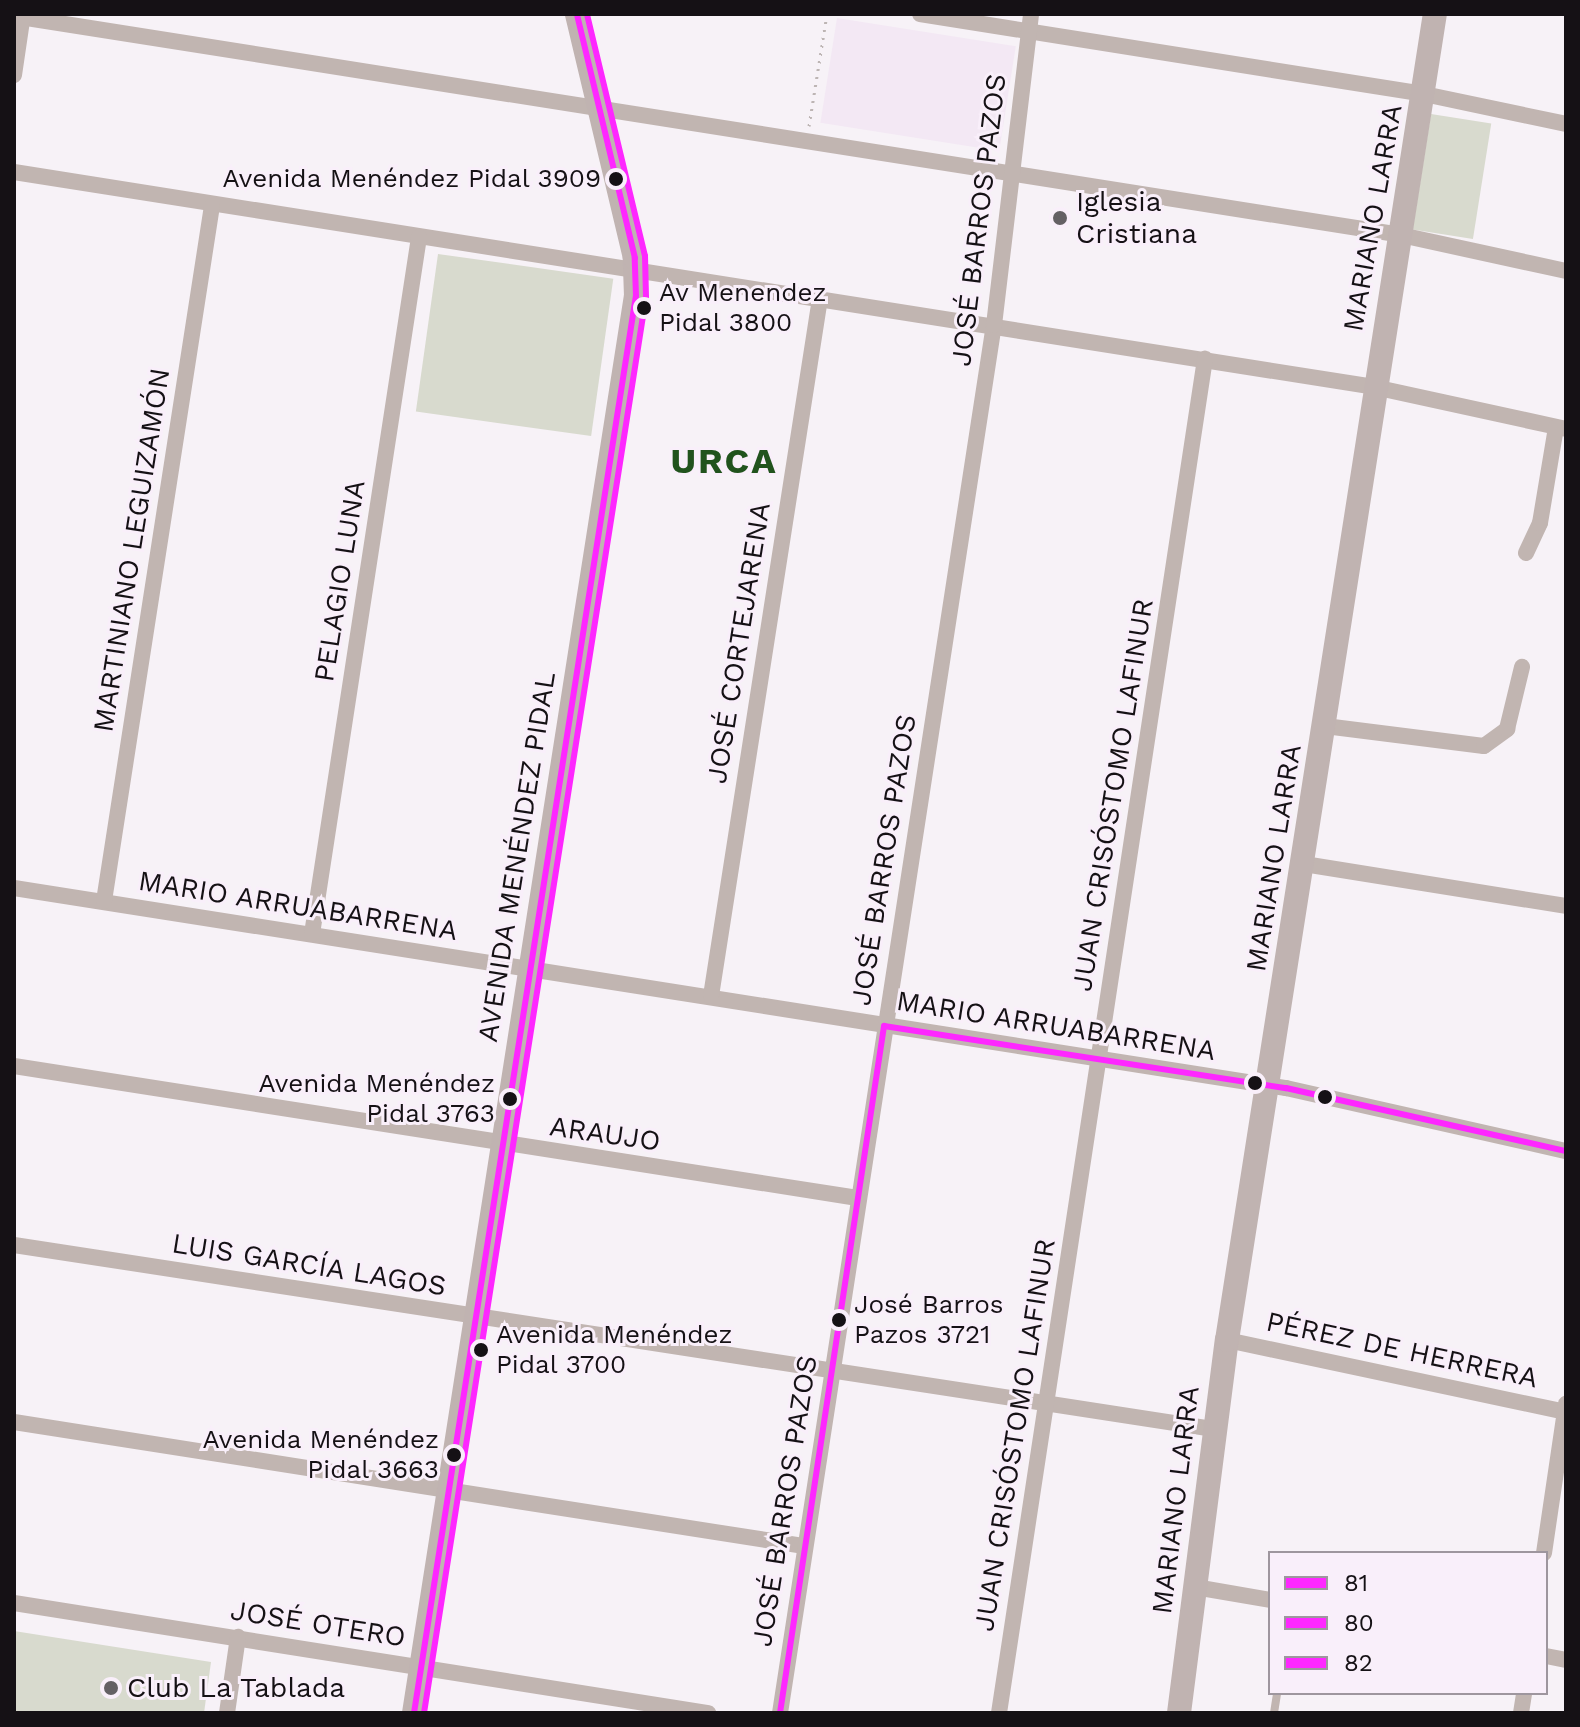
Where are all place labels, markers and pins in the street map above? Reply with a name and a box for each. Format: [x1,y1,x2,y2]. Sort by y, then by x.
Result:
place label: Avenida Menéndez Pidal 3909 [221,163,601,195]
marker: Avenida Menéndez Pidal 3909 [608,171,624,187]
place label: Iglesia Cristiana [1076,185,1197,251]
marker: Iglesia Cristiana [1051,209,1069,227]
place label: Av Menendez Pidal 3800 [659,277,827,338]
marker: Av Menendez Pidal 3800 [636,300,652,316]
place label: Avenida Menéndez Pidal 3763 [258,1068,495,1130]
unlabelled marker [1247,1075,1263,1091]
unlabelled marker [1317,1089,1333,1105]
marker: Avenida Menéndez Pidal 3763 [502,1091,518,1107]
place label: José Barros Pazos 3721 [854,1289,1003,1350]
marker: José Barros Pazos 3721 [831,1312,847,1328]
place label: Avenida Menéndez Pidal 3700 [496,1319,733,1380]
marker: Avenida Menéndez Pidal 3700 [473,1342,489,1358]
place label: Avenida Menéndez Pidal 3663 [202,1424,439,1486]
marker: Avenida Menéndez Pidal 3663 [446,1447,462,1463]
place label: Club La Tablada [127,1671,347,1705]
marker: Club La Tablada [102,1679,120,1697]

